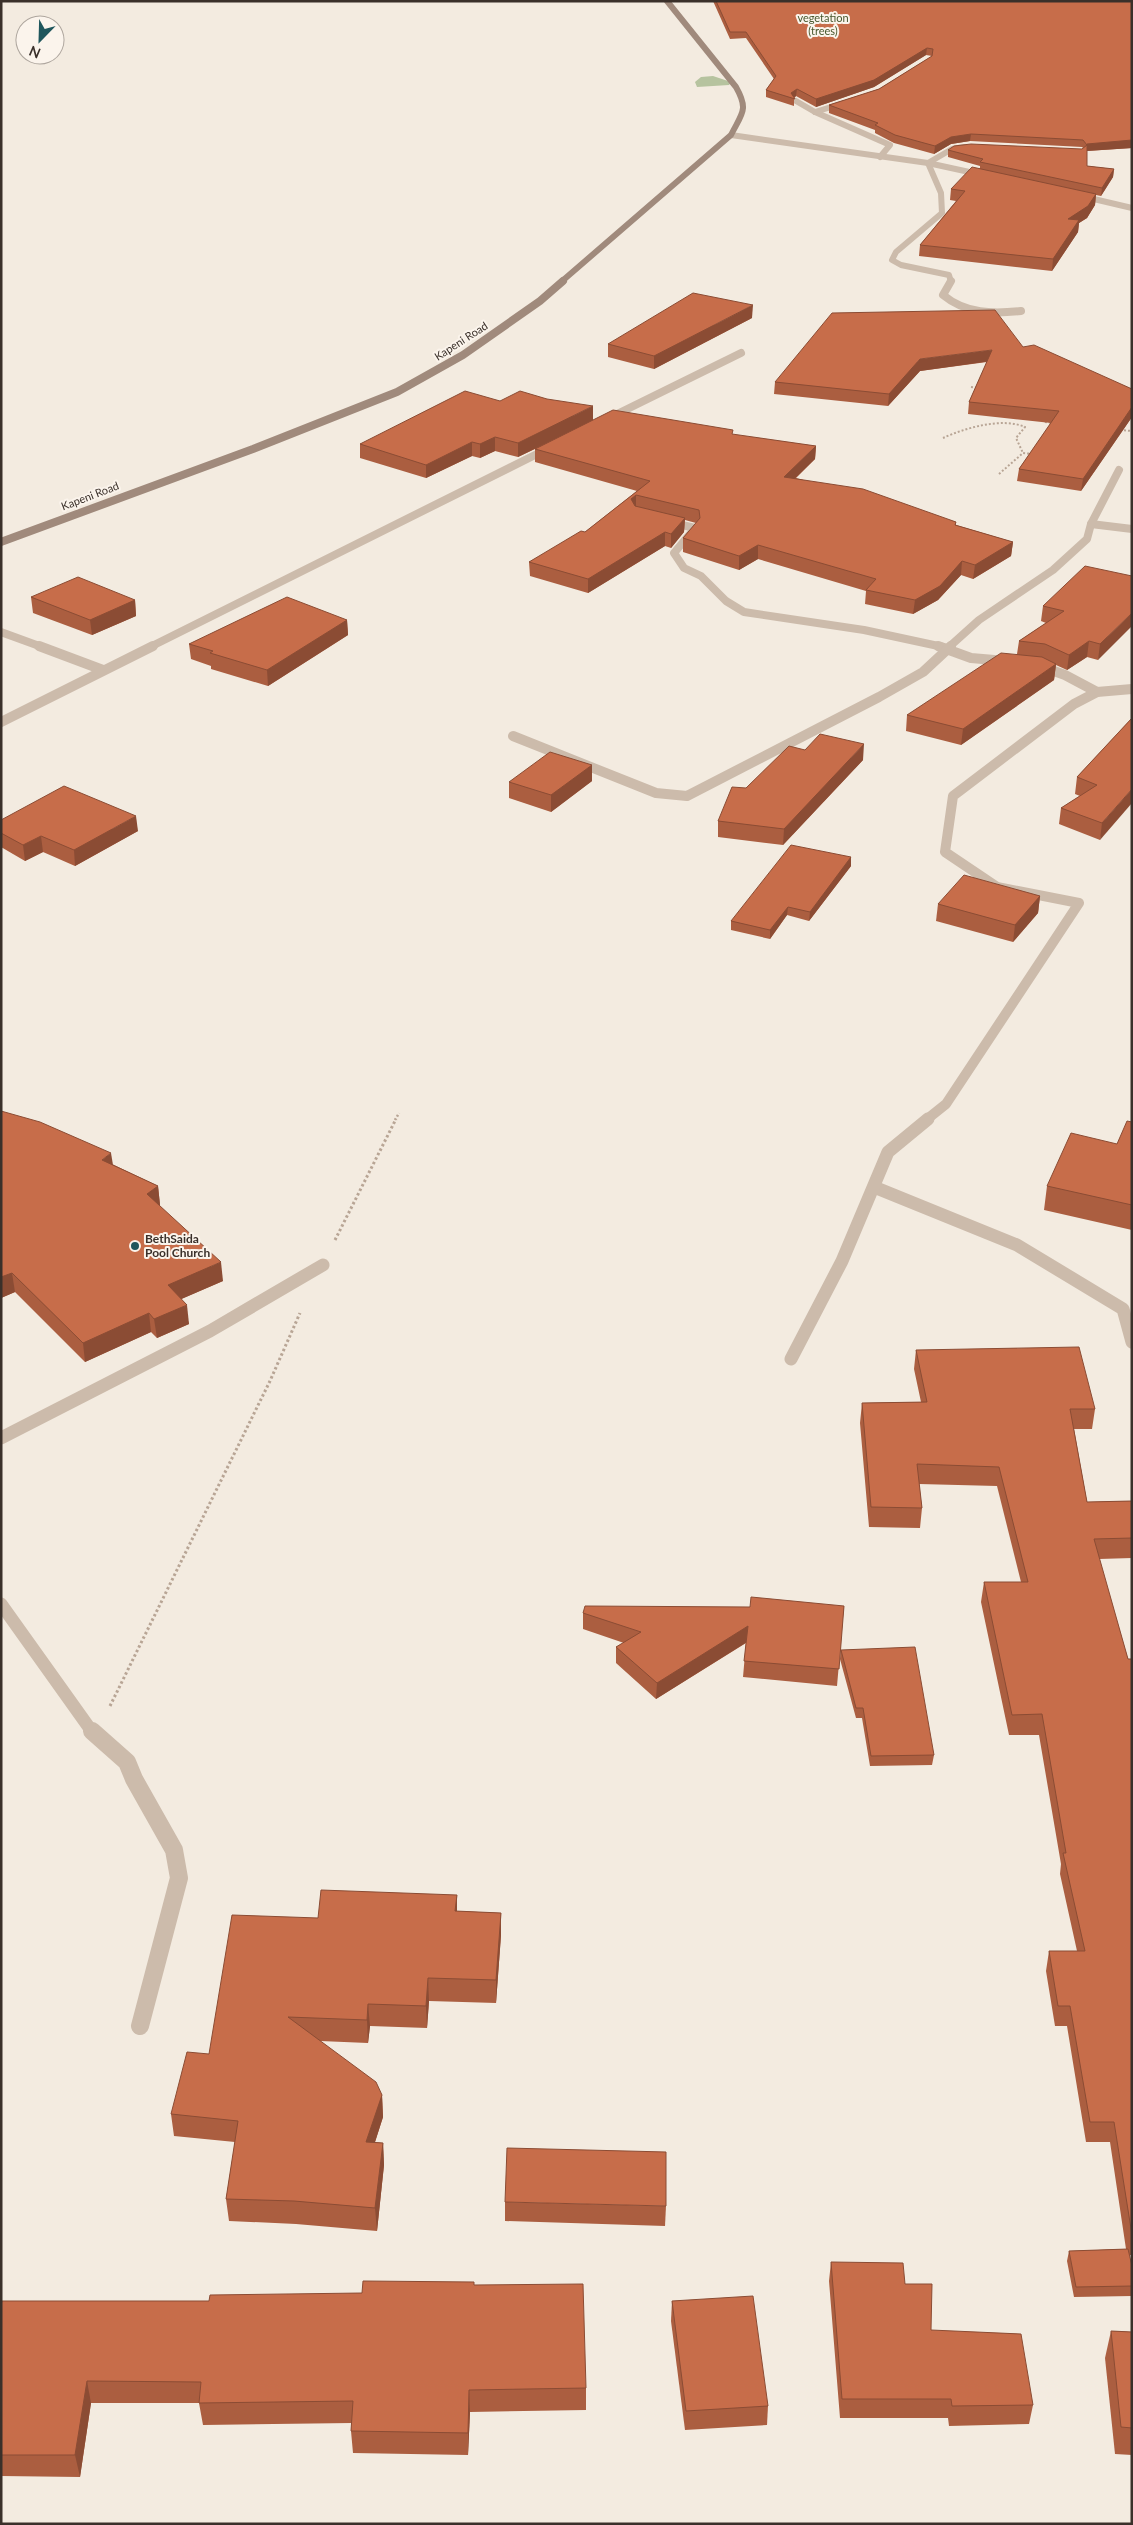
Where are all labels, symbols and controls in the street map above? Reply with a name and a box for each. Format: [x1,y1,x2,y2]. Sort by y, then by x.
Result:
park label: vegetation (trees) [797,11,849,37]
north arrow [15,15,65,65]
text: N [26,42,43,62]
street label: Kapeni Road [432,319,490,363]
street label: Kapeni Road [59,479,120,512]
place label: BethSaida Pool Church [145,1231,210,1260]
marker: BethSaida Pool Church [129,1240,141,1252]

